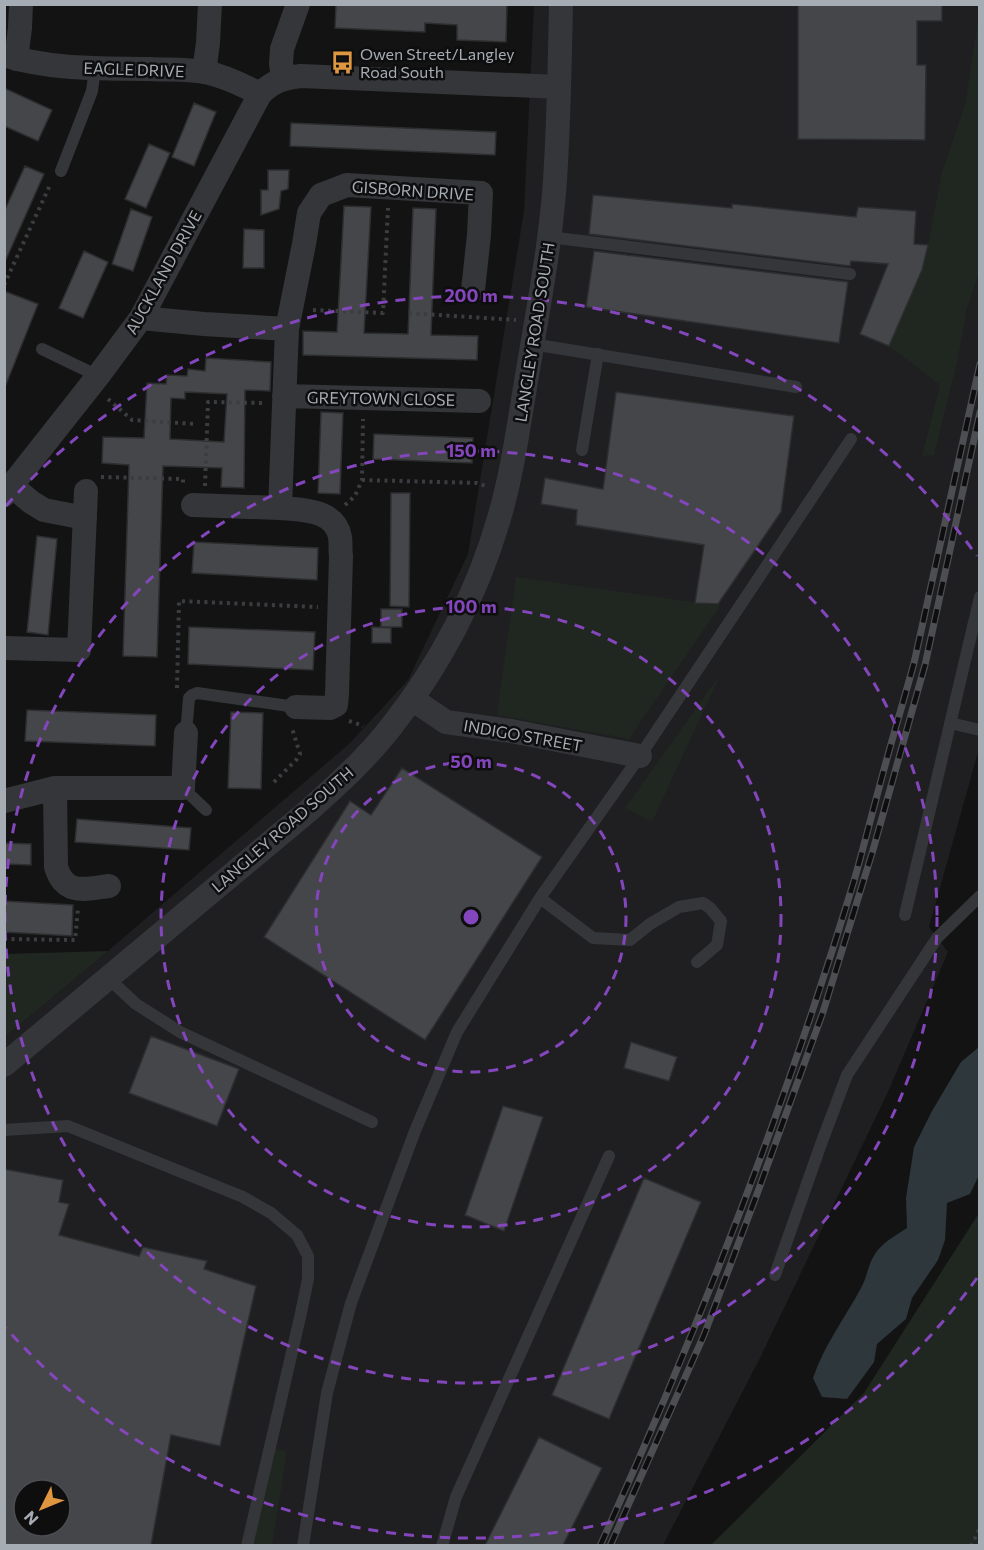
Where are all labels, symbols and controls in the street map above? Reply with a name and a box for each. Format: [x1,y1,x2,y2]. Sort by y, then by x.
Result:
place label: Owen Street/Langley Road South [360,44,515,81]
bus stop icon: Owen Street/Langley Road South [329,49,355,75]
street label: EAGLE DRIVE [83,58,185,80]
street label: GISBORN DRIVE [351,176,475,204]
street label: AUCKLAND DRIVE [121,207,205,337]
street label: LANGLEY ROAD SOUTH [510,241,558,423]
text: 200 m [444,284,498,306]
street label: GREYTOWN CLOSE [307,387,455,409]
text: 150 m [446,439,496,461]
text: 100 m [445,595,497,617]
street label: INDIGO STREET [462,715,584,755]
text: 50 m [450,750,492,772]
street label: LANGLEY ROAD SOUTH [207,762,357,896]
centre of rings [461,907,481,927]
north arrow [12,1478,72,1538]
text: N [20,1508,42,1529]

